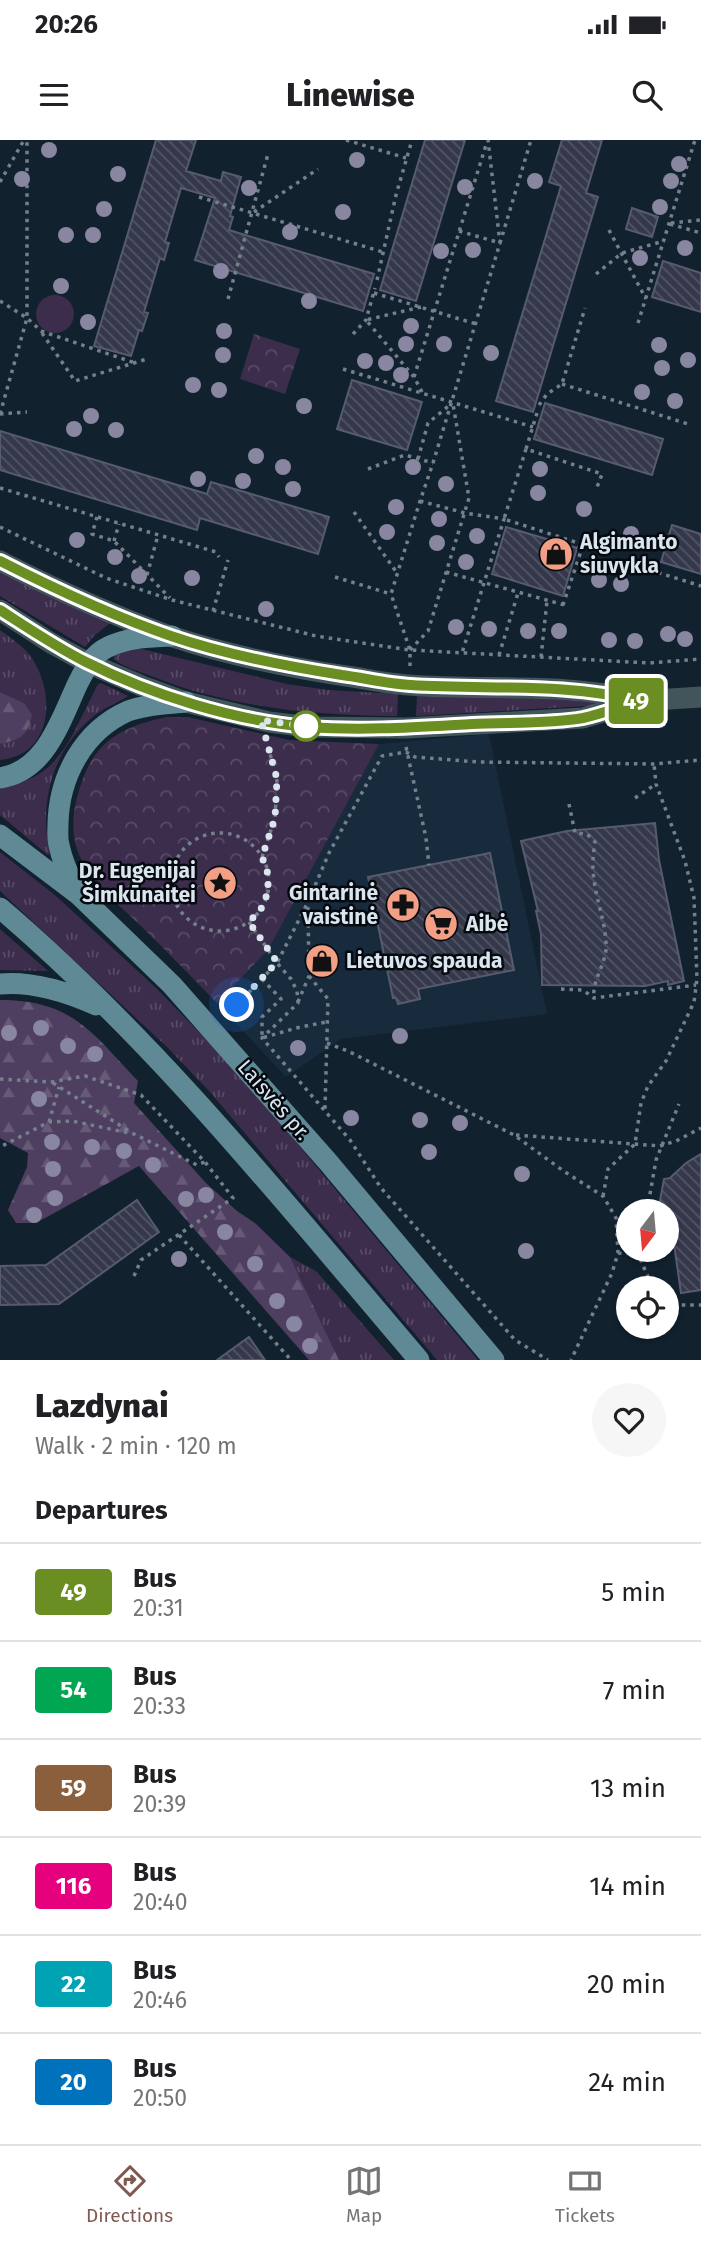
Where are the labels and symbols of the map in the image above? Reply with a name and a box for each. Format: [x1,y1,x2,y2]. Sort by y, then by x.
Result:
place label: Algimanto siuvykla [579,529,677,579]
shop icon: Algimanto siuvykla [537,535,575,573]
line badge: 49 [604,678,668,724]
unlabelled marker [291,711,321,741]
place label: Dr. Eugenijai Šimkūnaitei [79,858,196,908]
place icon: Dr. Eugenijai Šimkūnaitei [201,864,239,902]
place label: Gintarinė vaistinė [289,880,378,930]
pharmacy icon: Gintarinė vaistinė [384,886,422,924]
supermarket icon: Aibė [422,905,460,943]
place label: Aibė [465,911,509,937]
shop icon: Lietuvos spauda [303,942,341,980]
place label: Lietuvos spauda [346,948,503,974]
your location [219,987,254,1022]
street label: Laisvės pr. [232,1054,316,1146]
north arrow [616,1199,679,1262]

